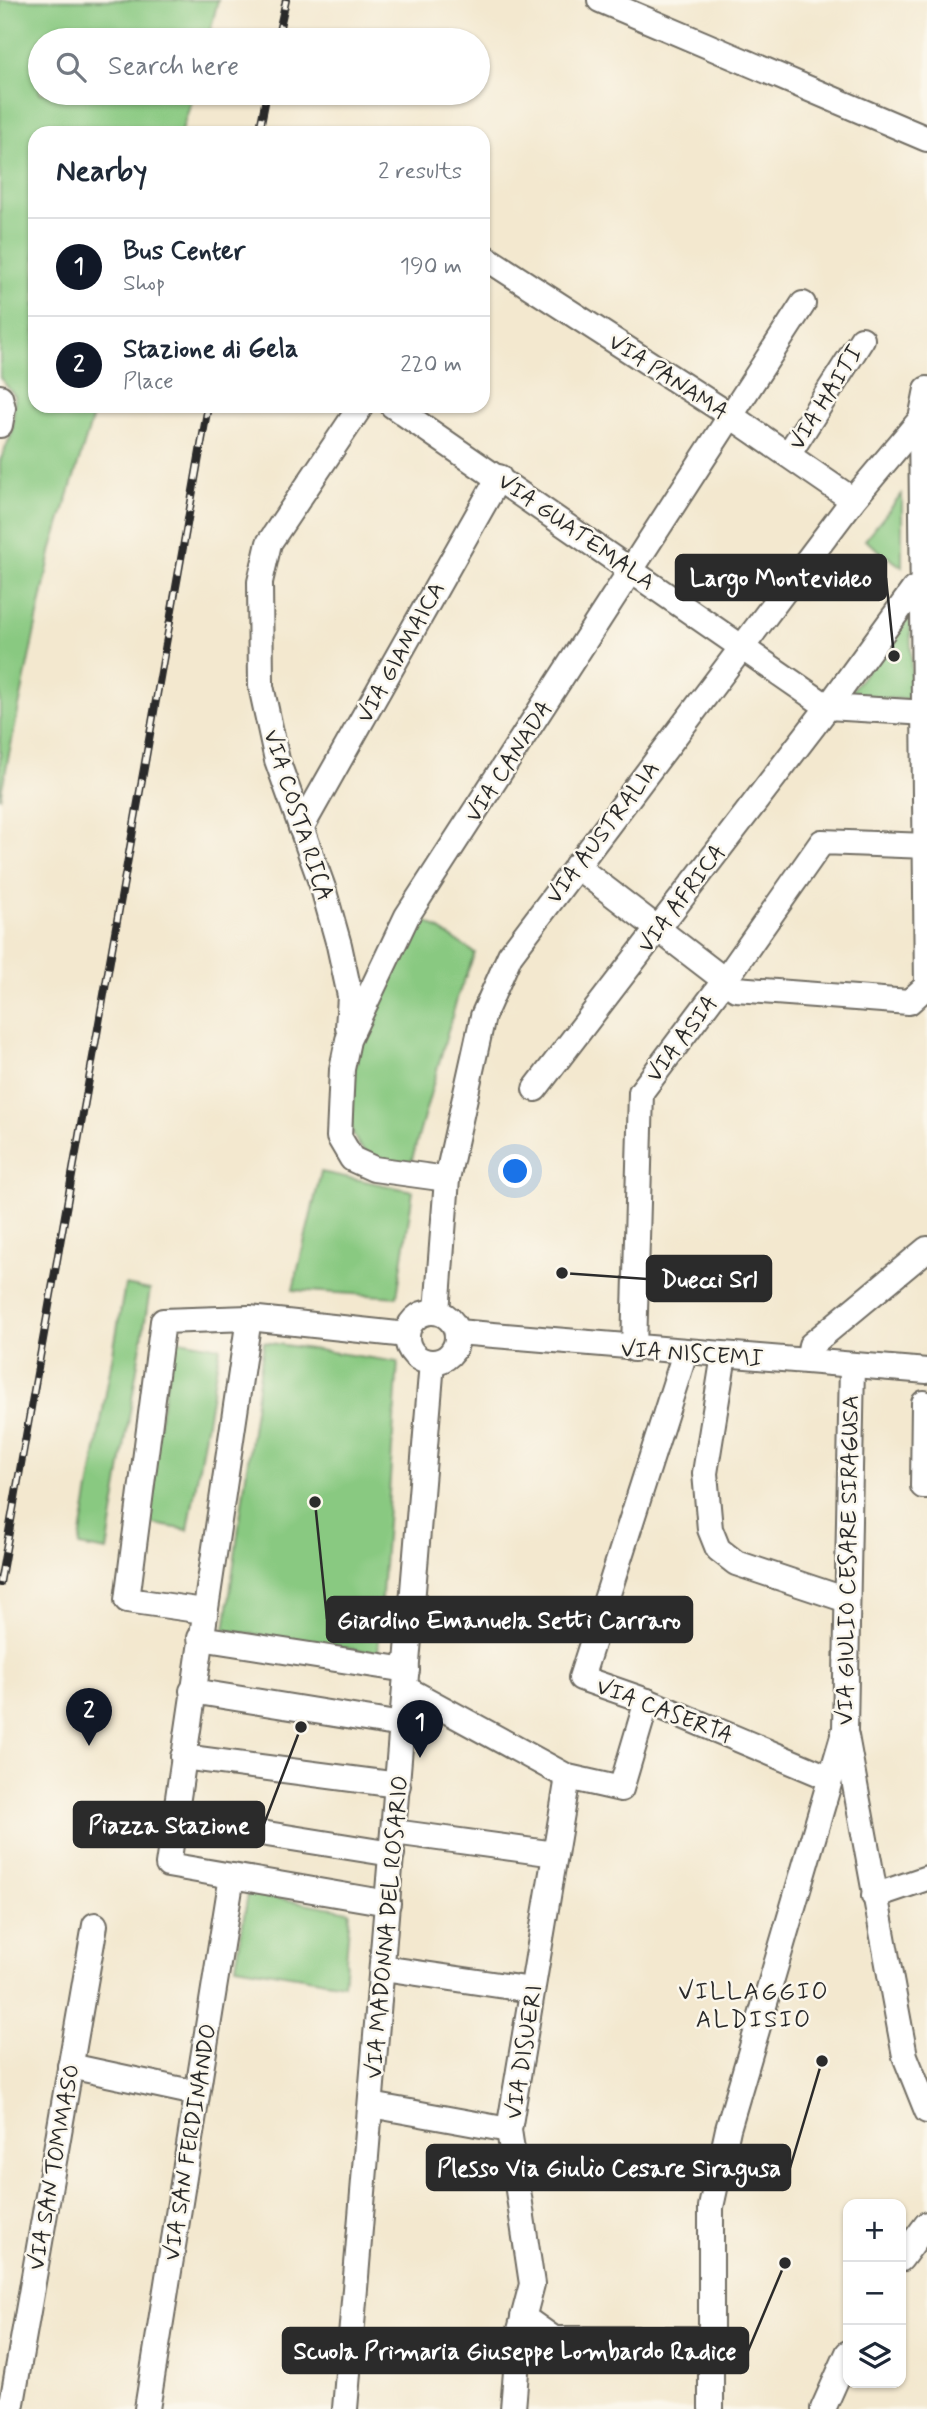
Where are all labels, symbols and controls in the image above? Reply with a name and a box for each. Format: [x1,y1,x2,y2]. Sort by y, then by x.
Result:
search box [28,28,490,105]
icon: search [52,48,90,86]
text: Search here [108,50,239,84]
text: Nearby [56,152,147,191]
text: 2 results [378,157,462,187]
text: Bus Center [123,235,245,269]
text: 1 [74,252,84,282]
text: 190 m [400,252,462,282]
text: Shop [123,269,165,299]
street label: VIA PANAMA [602,328,734,428]
text: Stazione di Gela [123,333,298,367]
street label: VIA HAITI [783,340,871,456]
text: 2 [73,350,85,380]
text: 220 m [400,350,462,380]
text: Place [123,367,174,397]
street label: VIA GUATEMALA [491,467,660,598]
callout: Largo Montevideo [676,555,886,600]
text: Largo Montevideo [690,564,872,598]
street label: VIA GIAMAICA [351,577,453,729]
street label: VIA CANADA [459,695,560,829]
street label: VIA COSTA RICA [255,726,339,905]
street label: VIA AUSTRALIA [540,756,667,911]
street label: VIA AFRICA [632,839,733,960]
street label: VIA ASIA [640,990,725,1089]
your location [498,1154,532,1188]
callout: Duecci Srl [647,1256,771,1301]
text: Duecci Srl [661,1265,757,1296]
street label: VIA NISCEMI [620,1335,764,1375]
street label: VIA GIULIO CESARE SIRAGUSA [831,1395,867,1726]
callout: Giardino Emanuela Setti Carraro [327,1597,692,1642]
text: Giardino Emanuela Setti Carraro [337,1606,681,1637]
street label: VIA CASERTA [592,1672,737,1752]
pin: 2 [66,1688,112,1746]
pin: 1 [397,1700,443,1758]
street label: VIA MADONNA DEL ROSARIO [360,1774,416,2080]
callout: Piazza Stazione [74,1802,264,1847]
text: Piazza Stazione [88,1811,250,1842]
district label: VILLAGGIO ALDISIO [678,1977,830,2036]
street label: VIA DISUERI [500,1983,550,2122]
street label: VIA SAN FERDINANDO [157,2022,225,2263]
street label: VIA SAN TOMMASO [22,2062,88,2273]
callout: Plesso Via Giulio Cesare Siragusa [427,2145,790,2190]
text: Plesso Via Giulio Cesare Siragusa [437,2154,781,2188]
map controls [843,2199,906,2388]
button: + [843,2199,906,2262]
button: − [843,2262,906,2325]
button: layers [843,2325,906,2388]
callout: Scuola Primaria Giuseppe Lombardo Radice [283,2328,748,2373]
text: Scuola Primaria Giuseppe Lombardo Radice [293,2337,737,2368]

